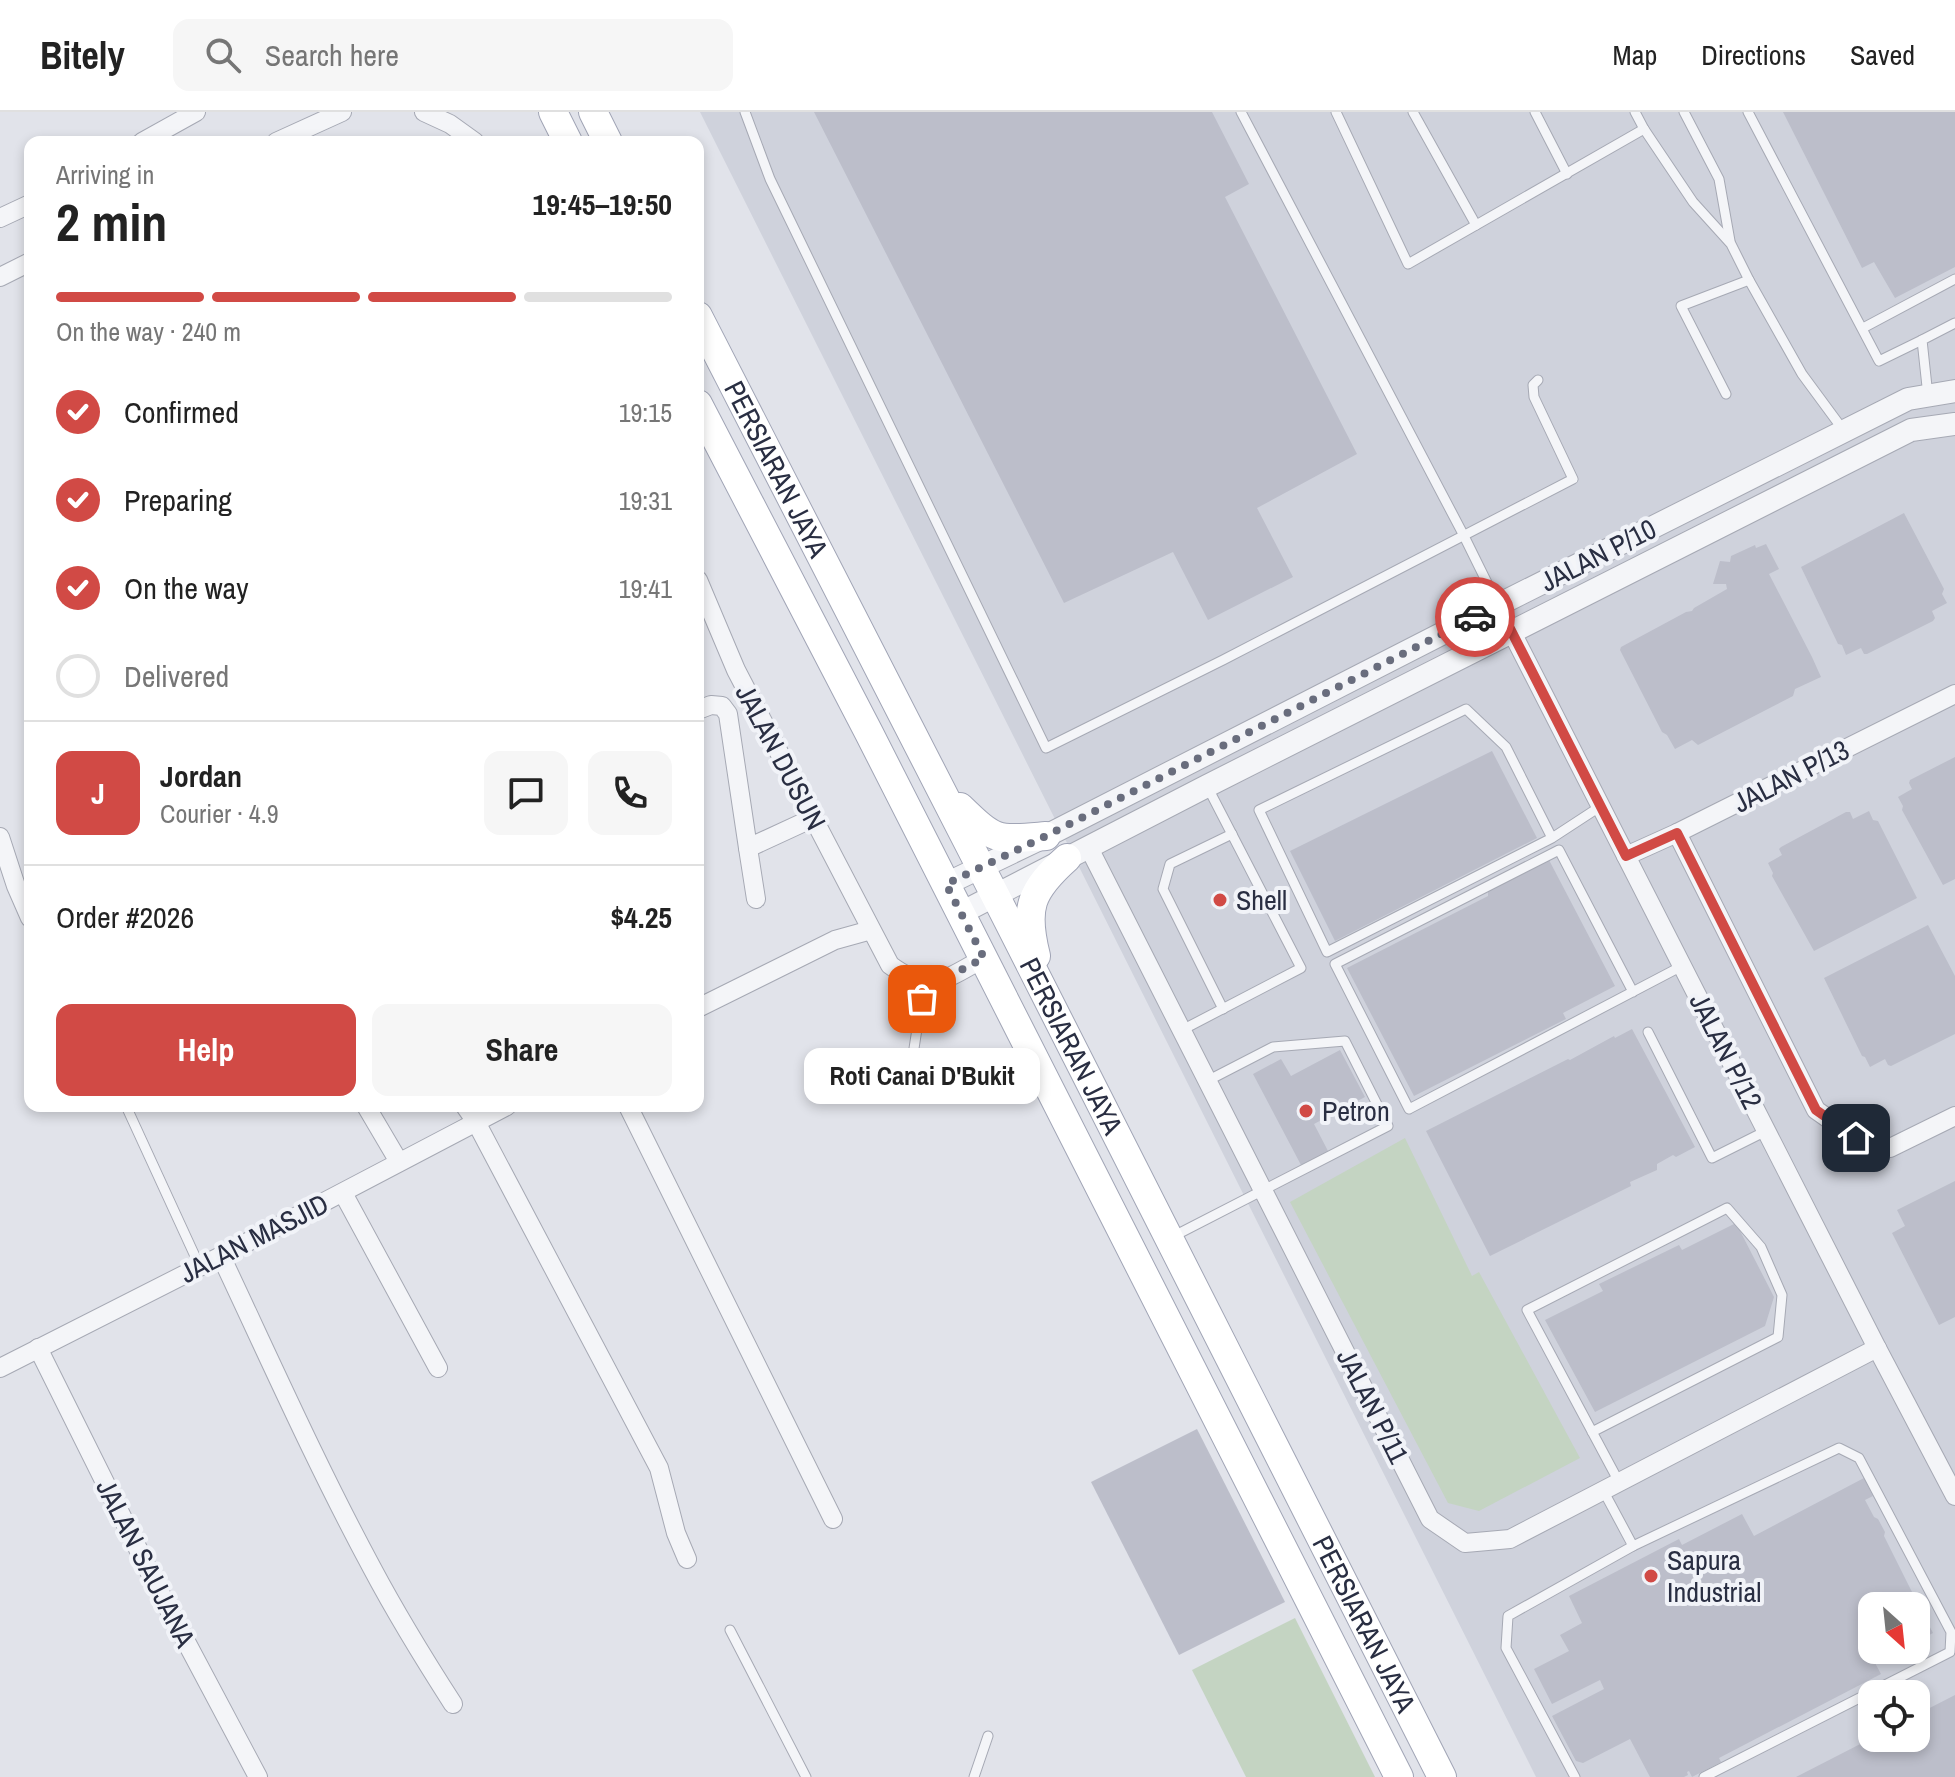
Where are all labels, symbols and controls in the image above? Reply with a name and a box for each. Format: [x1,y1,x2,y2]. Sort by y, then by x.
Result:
search box [173,19,733,91]
text: Bitely [40,30,125,81]
icon: search [201,33,245,77]
text: Search here [265,35,399,75]
text: Map [1613,36,1657,74]
text: Directions [1701,36,1806,74]
text: Saved [1850,36,1915,74]
text: Arriving in [56,157,154,192]
text: 19:45–19:50 [533,184,672,224]
text: 2 min [56,187,167,257]
text: On the way · 240 m [56,314,241,349]
street label: PERSIARAN JAYA [715,374,838,564]
icon: check [56,390,100,434]
text: Confirmed [124,392,239,432]
text: 19:15 [619,395,672,430]
icon: check [56,478,100,522]
text: Preparing [124,480,232,520]
text: 19:31 [619,483,672,518]
street label: JALAN P/10 [1534,510,1662,600]
icon: check [56,566,100,610]
text: On the way [124,568,248,608]
text: 19:41 [619,571,672,606]
courier [1435,577,1515,657]
icon: car [1453,595,1497,639]
text: Delivered [124,656,229,696]
street label: JALAN DUSUN [727,678,835,836]
street label: JALAN P/13 [1727,731,1855,821]
button: chat [484,751,568,835]
button: phone [588,751,672,835]
text: Jordan [160,756,242,796]
text: J [91,773,105,813]
text: Courier · 4.9 [160,796,279,831]
place label: Shell [1236,881,1287,919]
marker: Shell [1211,891,1229,909]
text: Order #2026 [56,897,194,937]
text: $4.25 [610,897,672,937]
street label: PERSIARAN JAYA [1011,951,1132,1141]
pin [888,965,956,1033]
icon: bag [900,977,944,1021]
street label: JALAN P/12 [1681,987,1771,1115]
button: Help [56,1004,356,1096]
button: Share [372,1004,672,1096]
callout: Roti Canai D'Bukit [804,1047,1040,1103]
text: Roti Canai D'Bukit [829,1058,1015,1093]
place label: Petron [1322,1092,1390,1130]
marker: Petron [1297,1102,1315,1120]
pin [1822,1104,1890,1172]
icon: home [1834,1116,1878,1160]
street label: JALAN MASJID [173,1184,335,1292]
street label: JALAN P/11 [1328,1342,1418,1470]
street label: JALAN SAUJANA [87,1473,205,1654]
street label: PERSIARAN JAYA [1304,1529,1425,1719]
place label: Sapura Industrial [1667,1541,1761,1611]
marker: Sapura Industrial [1642,1567,1660,1585]
north arrow [1858,1592,1930,1664]
map controls [1858,1592,1930,1752]
button: locate [1858,1680,1930,1752]

